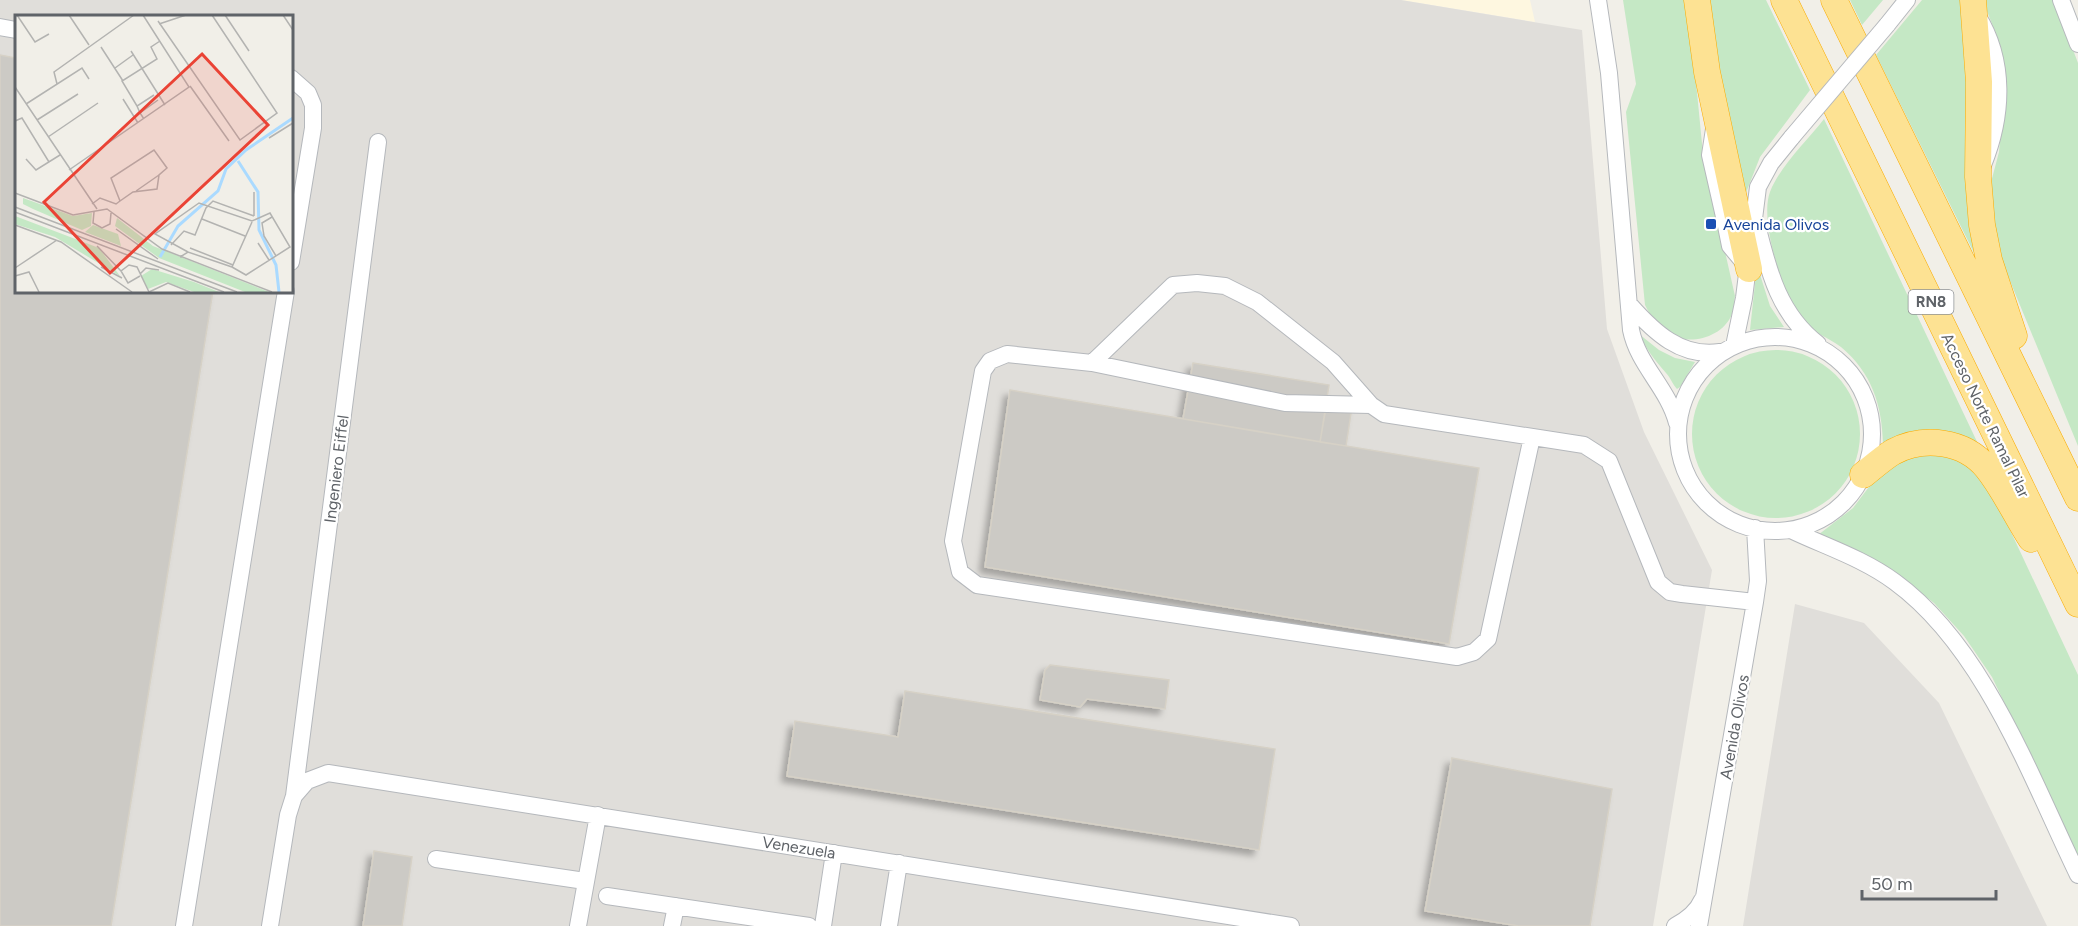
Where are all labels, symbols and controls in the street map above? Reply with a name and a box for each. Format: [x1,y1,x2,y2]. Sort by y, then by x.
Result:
inset map [15,15,292,292]
place label: Avenida Olivos [1723,215,1829,234]
marker: Avenida Olivos [1704,217,1718,231]
road number: RN8 [1908,290,1954,314]
street label: Acceso Norte Ramal Pilar [1937,330,2034,501]
street label: Ingeniero Eiffel [320,414,353,524]
street label: Avenida Olivos [1716,673,1753,781]
street label: Venezuela [761,832,837,863]
scale bar [1862,863,1996,901]
text: 50 m [1871,873,1913,895]

